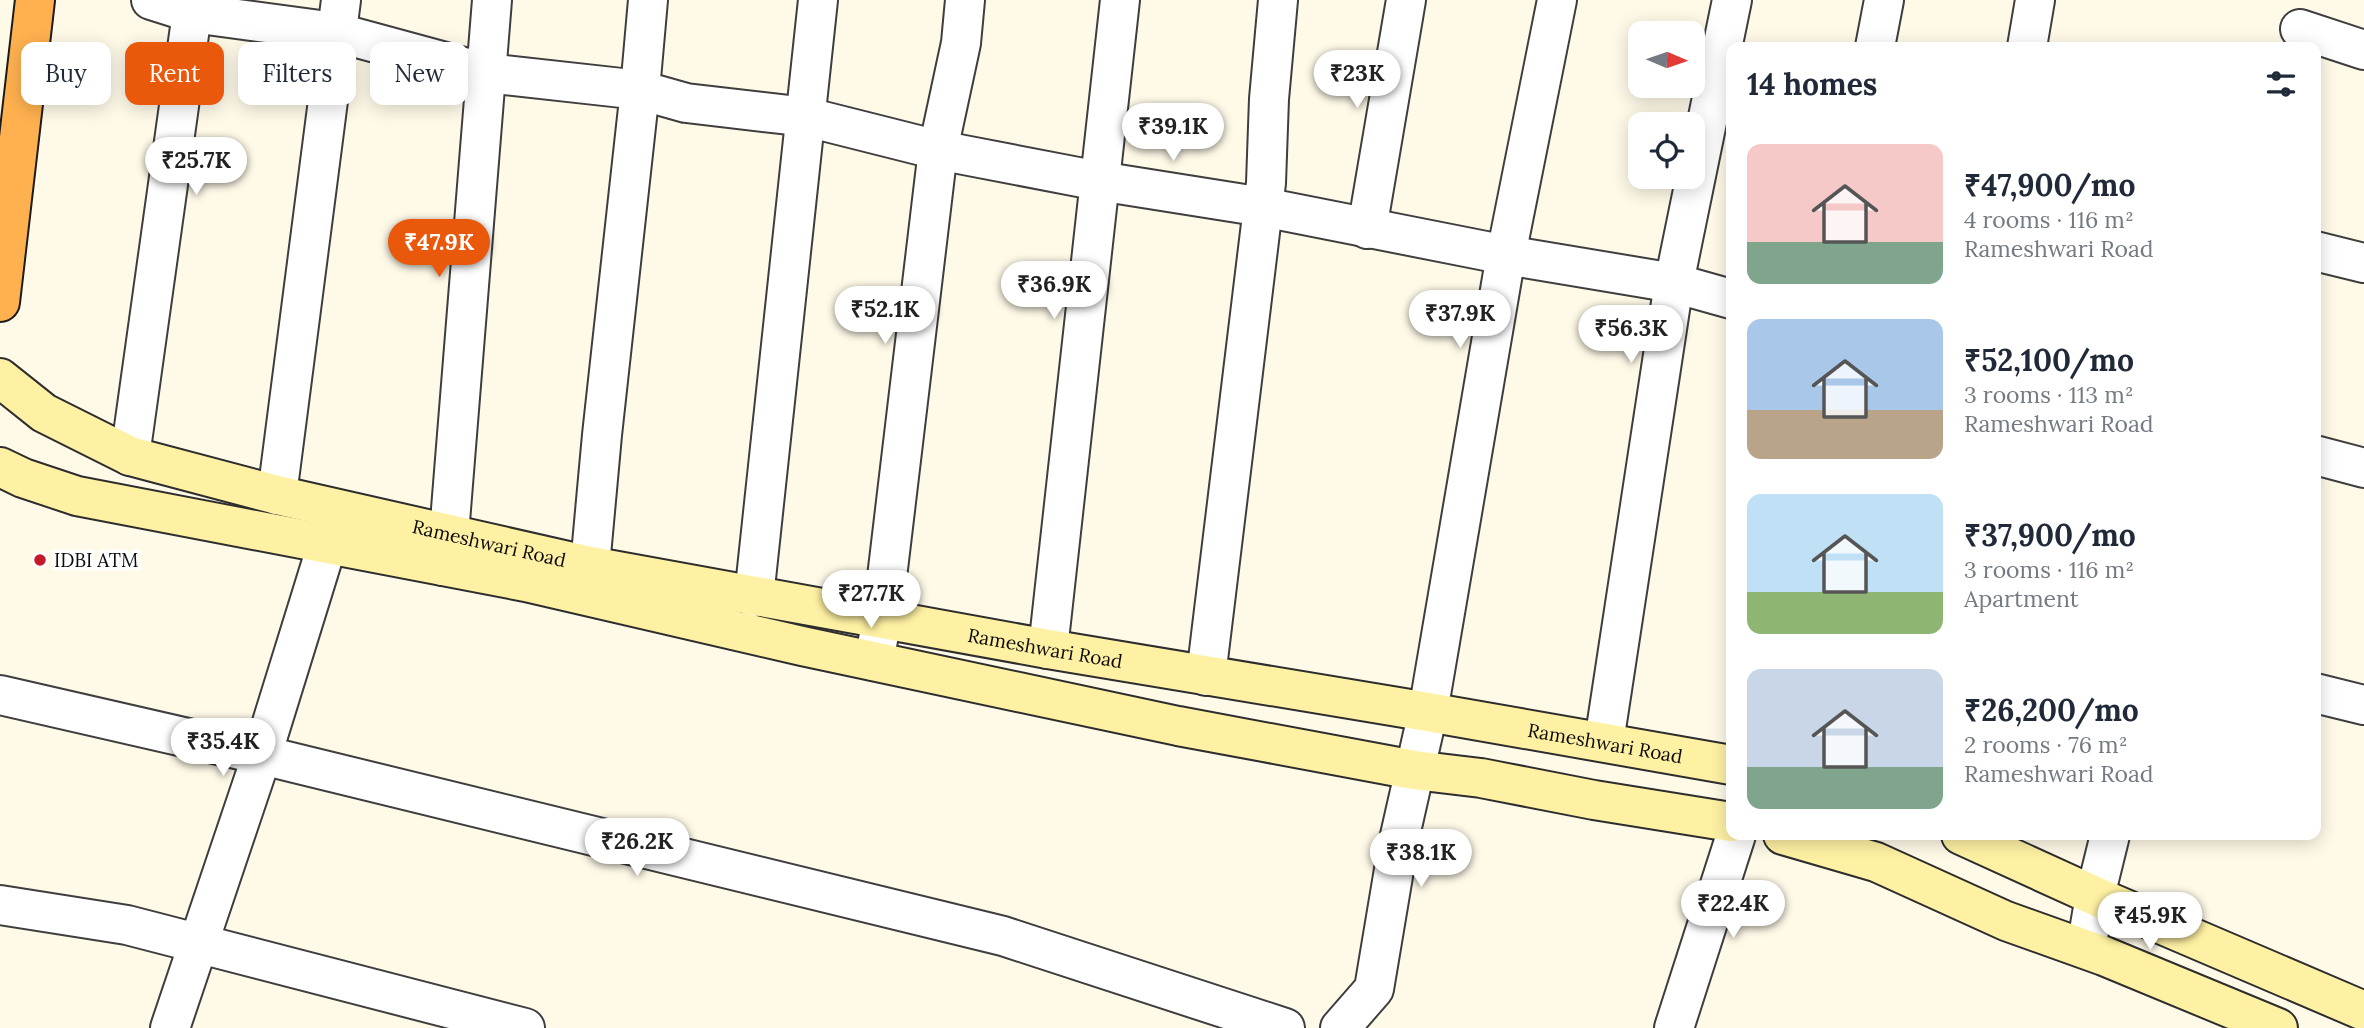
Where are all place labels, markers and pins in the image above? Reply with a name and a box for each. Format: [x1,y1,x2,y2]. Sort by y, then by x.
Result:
pin: ₹23K [1316,50,1398,110]
pin: ₹39.1K [1116,104,1230,163]
pin: ₹25.7K [139,138,253,197]
pin: ₹47.9K [382,219,496,279]
pin: ₹36.9K [997,262,1111,321]
pin: ₹52.1K [828,286,942,346]
pin: ₹37.9K [1403,290,1517,350]
pin: ₹56.3K [1574,306,1688,365]
place label: IDBI ATM [54,548,138,572]
marker: IDBI ATM [32,552,48,568]
pin: ₹27.7K [814,570,928,630]
pin: ₹35.4K [166,718,280,778]
pin: ₹26.2K [580,818,694,878]
pin: ₹38.1K [1364,830,1478,889]
pin: ₹22.4K [1676,880,1790,940]
pin: ₹45.9K [2093,892,2207,952]

